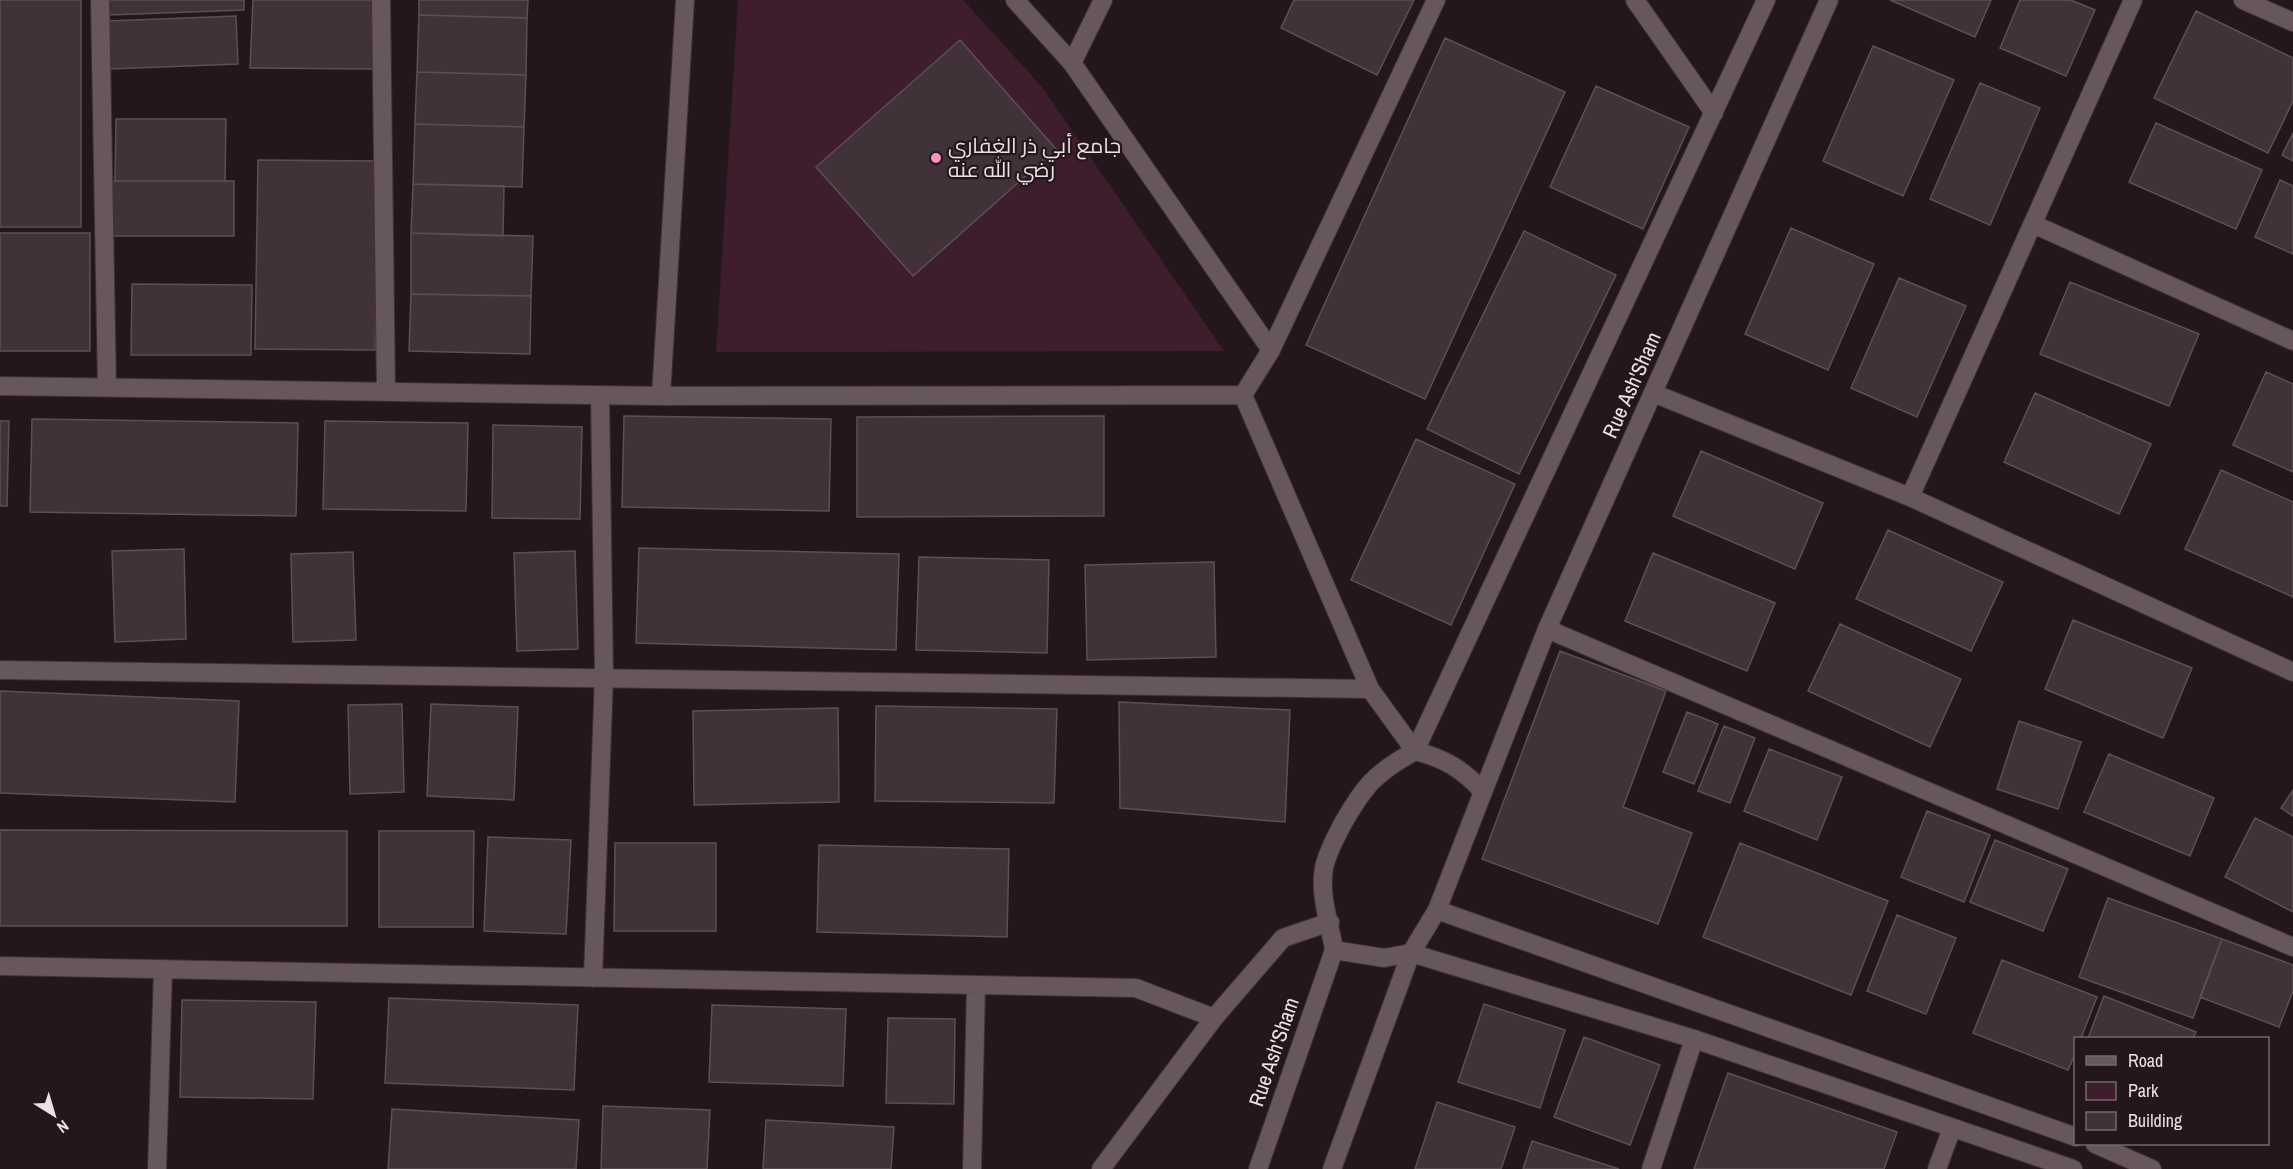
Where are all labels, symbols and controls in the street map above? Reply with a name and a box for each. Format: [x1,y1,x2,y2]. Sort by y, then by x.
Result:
place label: جامع أبي ذر الغفاري رضي الله عنه [948,131,1121,185]
marker: جامع أبي ذر الغفاري رضي الله عنه [929,151,943,165]
street label: Rue Ash'Sham [1595,327,1668,442]
street label: Rue Ash'Sham [1241,994,1306,1110]
legend [2074,1037,2269,1145]
text: Road [2128,1048,2163,1073]
text: Park [2128,1078,2159,1103]
north arrow [24,1085,84,1145]
text: Building [2128,1108,2183,1133]
text: N [53,1115,73,1139]

